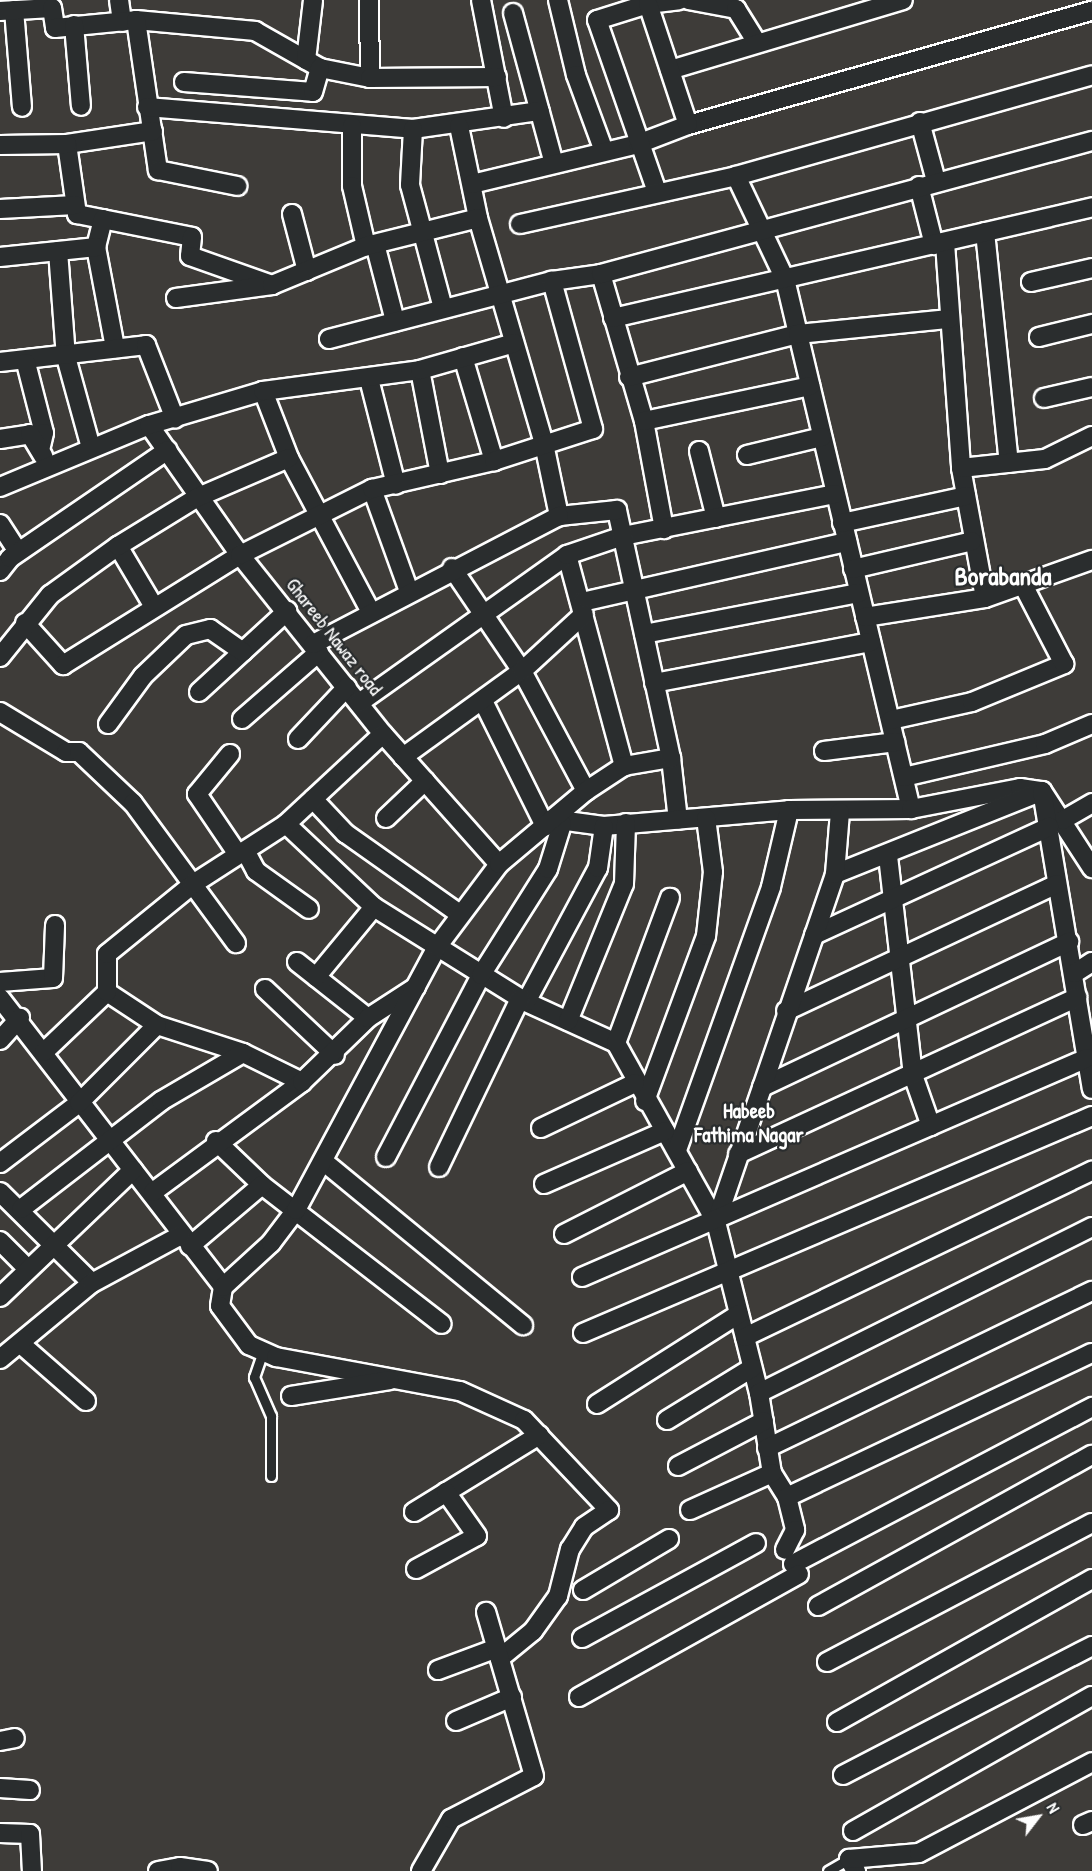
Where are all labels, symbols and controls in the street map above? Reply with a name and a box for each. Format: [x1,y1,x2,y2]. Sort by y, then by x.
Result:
district label: Borabanda [955,560,1051,592]
street label: Ghareeb Nawaz road [282,572,388,700]
district label: Habeeb Fathima Nagar [694,1098,804,1148]
north arrow [1008,1787,1068,1847]
text: N [1042,1798,1065,1817]

